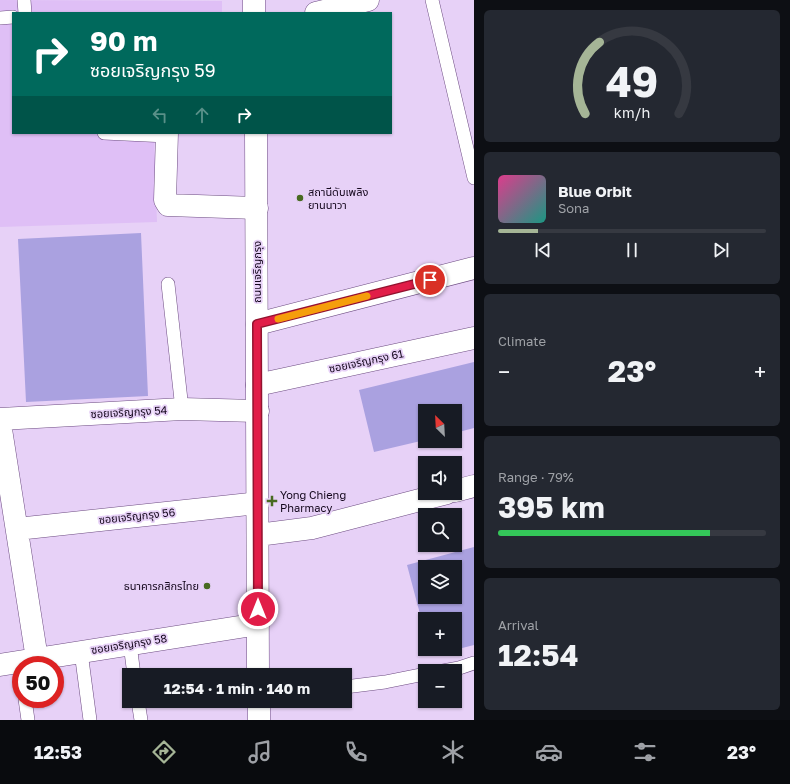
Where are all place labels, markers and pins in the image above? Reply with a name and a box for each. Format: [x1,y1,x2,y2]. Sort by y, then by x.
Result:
place label: สถานีดับเพลิง ยานนาวา [308,185,369,211]
marker: สถานีดับเพลิง ยานนาวา [295,193,305,203]
pin [413,263,447,297]
place label: Yong Chieng Pharmacy [280,488,346,514]
marker: Yong Chieng Pharmacy [267,496,277,506]
place label: ธนาคารกสิกรไทย [124,579,199,592]
marker: ธนาคารกสิกรไทย [202,581,212,591]

